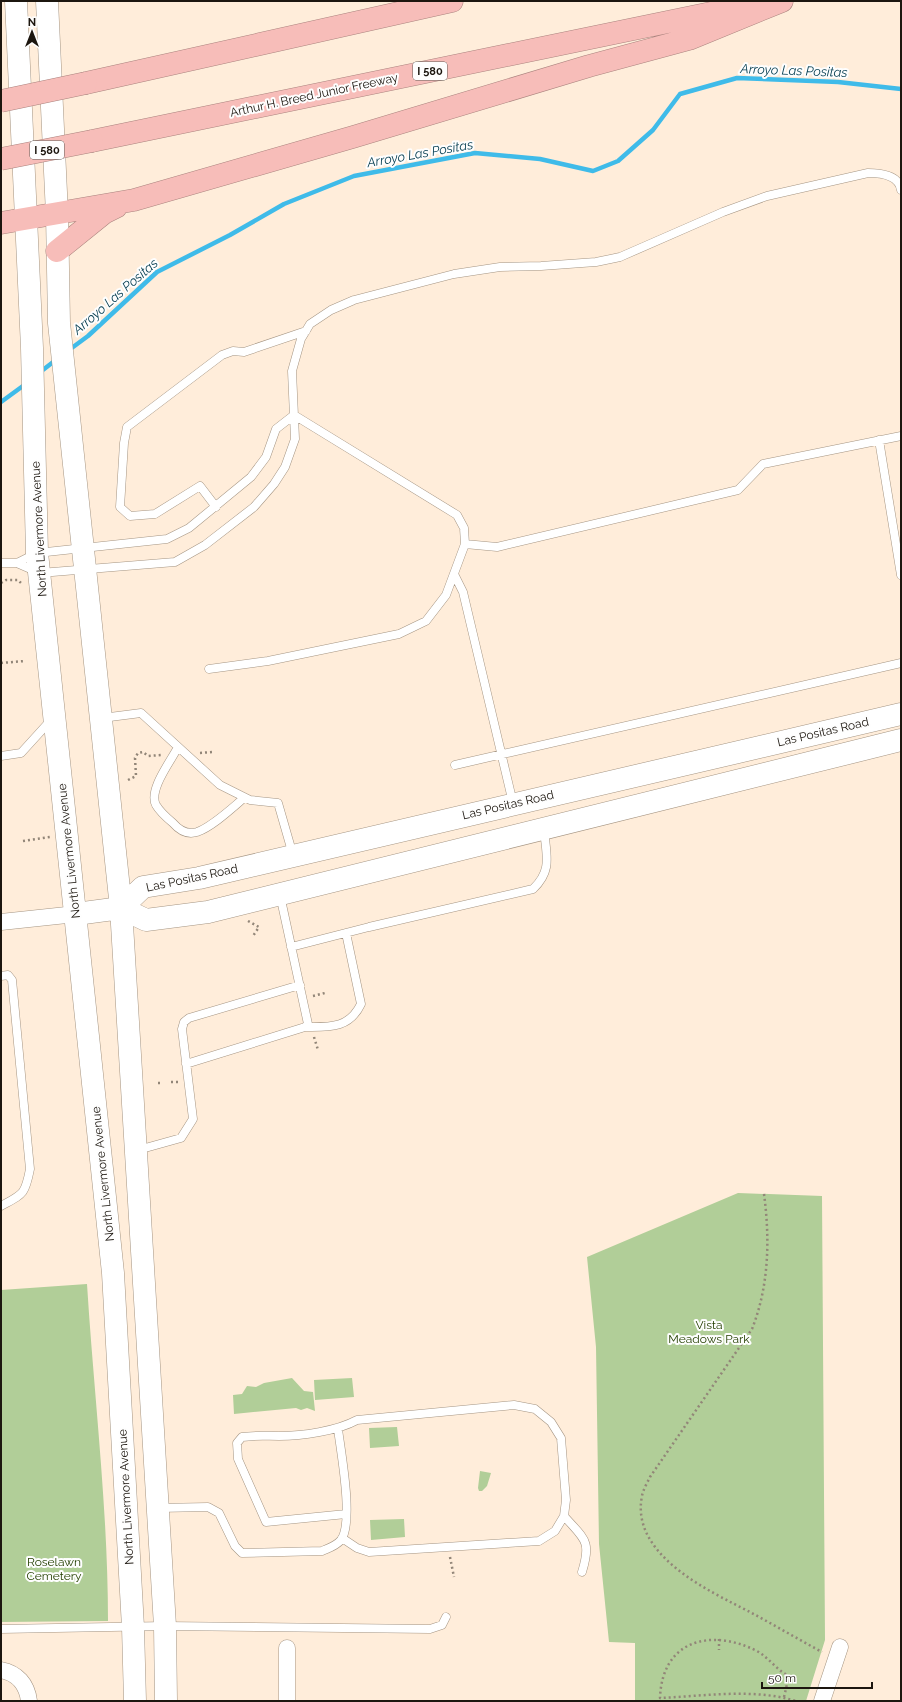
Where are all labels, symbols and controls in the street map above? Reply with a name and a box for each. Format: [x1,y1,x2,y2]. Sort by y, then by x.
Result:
north arrow [12,12,52,52]
text: N [28,16,36,29]
water label: Arroyo Las Positas [739,61,848,80]
road number: I 580 [413,62,447,80]
street label: Arthur H. Breed Junior Freeway [229,70,400,120]
water label: Arroyo Las Positas [365,137,474,170]
road number: I 580 [30,141,64,159]
water label: Arroyo Las Positas [69,256,161,338]
street label: North Livermore Avenue [28,461,50,597]
street label: Las Positas Road [776,715,870,749]
street label: North Livermore Avenue [55,783,83,919]
street label: Las Positas Road [461,788,555,822]
street label: Las Positas Road [145,861,239,895]
street label: North Livermore Avenue [89,1106,117,1242]
park label: Vista Meadows Park [668,1318,750,1346]
street label: North Livermore Avenue [115,1429,137,1565]
park label: Roselawn Cemetery [27,1555,82,1583]
scale bar [762,1664,872,1690]
text: 50 m [768,1671,796,1685]

